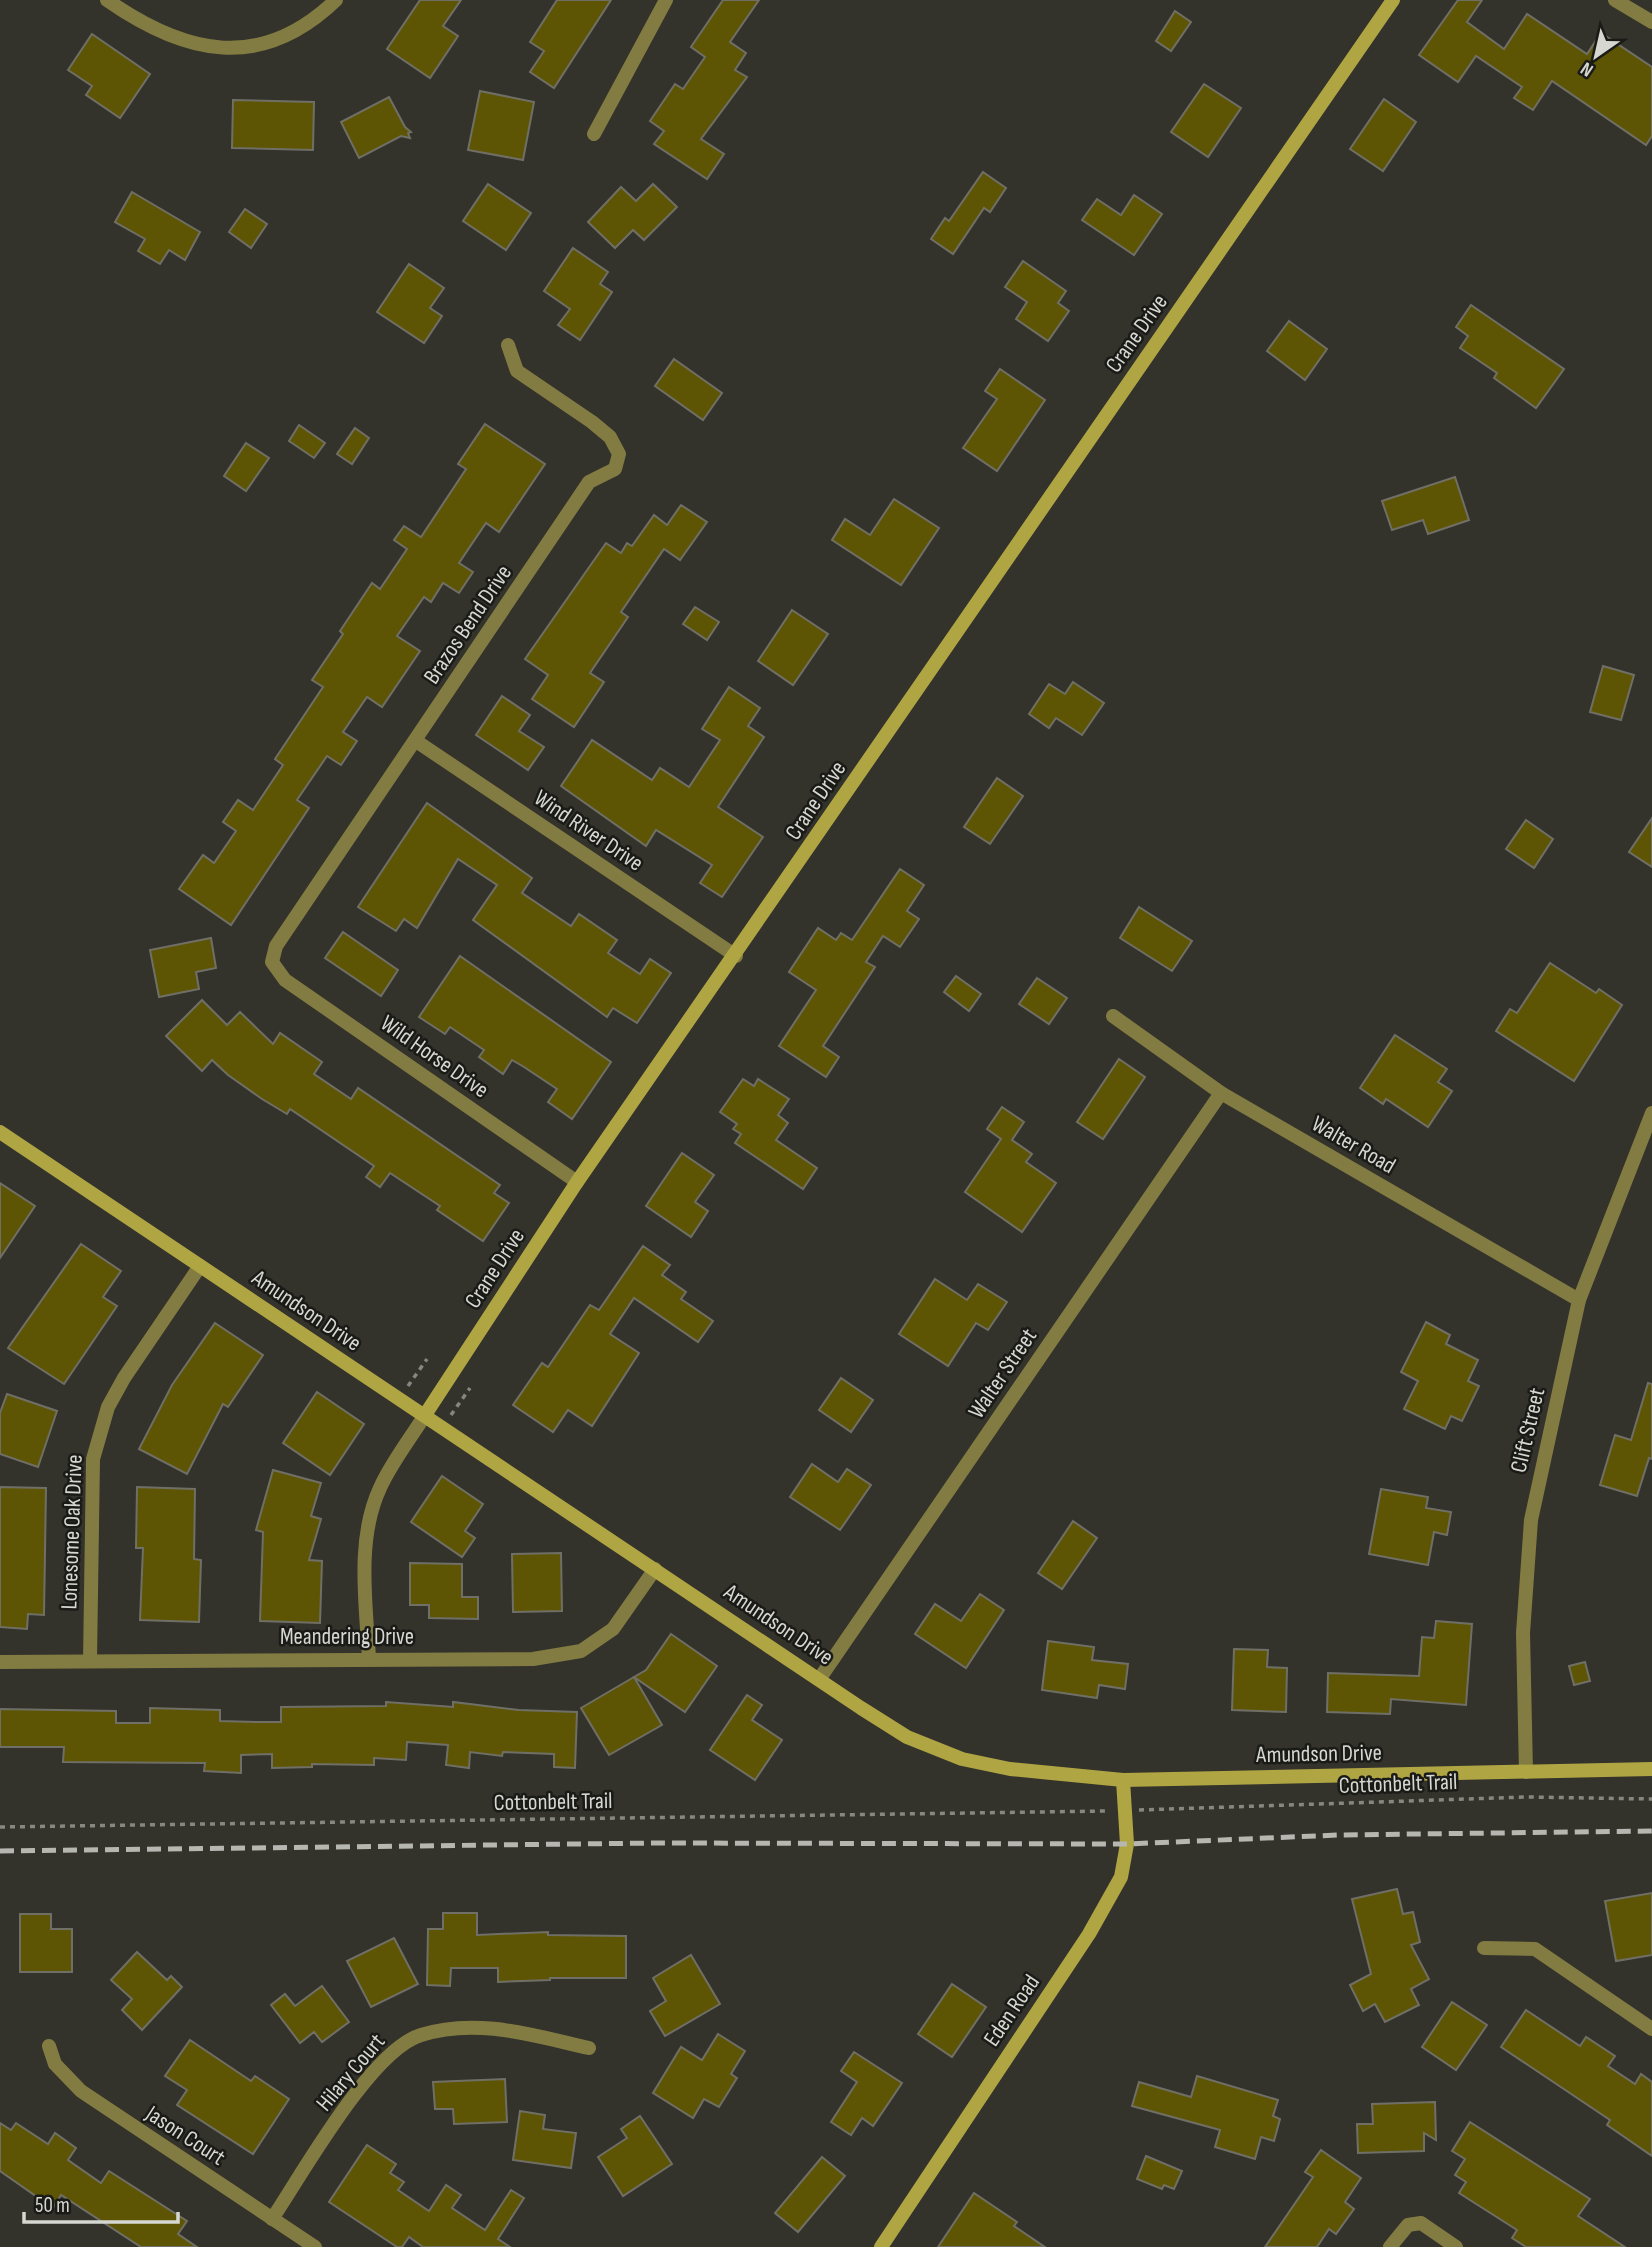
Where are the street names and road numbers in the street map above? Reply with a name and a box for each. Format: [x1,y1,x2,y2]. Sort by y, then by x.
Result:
street label: Crane Drive [1100,289,1174,378]
street label: Brazos Bend Drive [418,560,518,689]
street label: Crane Drive [779,756,852,845]
street label: Wind River Drive [529,784,648,878]
street label: Wild Horse Drive [375,1009,494,1104]
street label: Walter Road [1307,1110,1400,1180]
street label: Crane Drive [459,1224,531,1314]
street label: Amundson Drive [246,1264,366,1358]
street label: Walter Street [963,1323,1043,1424]
street label: Clift Street [1505,1385,1551,1475]
street label: Lonesome Oak Drive [55,1454,89,1610]
street label: Amundson Drive [718,1578,838,1672]
street label: Meandering Drive [280,1623,414,1651]
street label: Amundson Drive [1255,1739,1382,1769]
street label: Cottonbelt Trail [1338,1768,1458,1800]
street label: Cottonbelt Trail [493,1787,613,1817]
street label: Eden Road [978,1970,1046,2052]
street label: Hilary Court [310,2028,391,2117]
street label: Jason Court [140,2099,230,2172]

